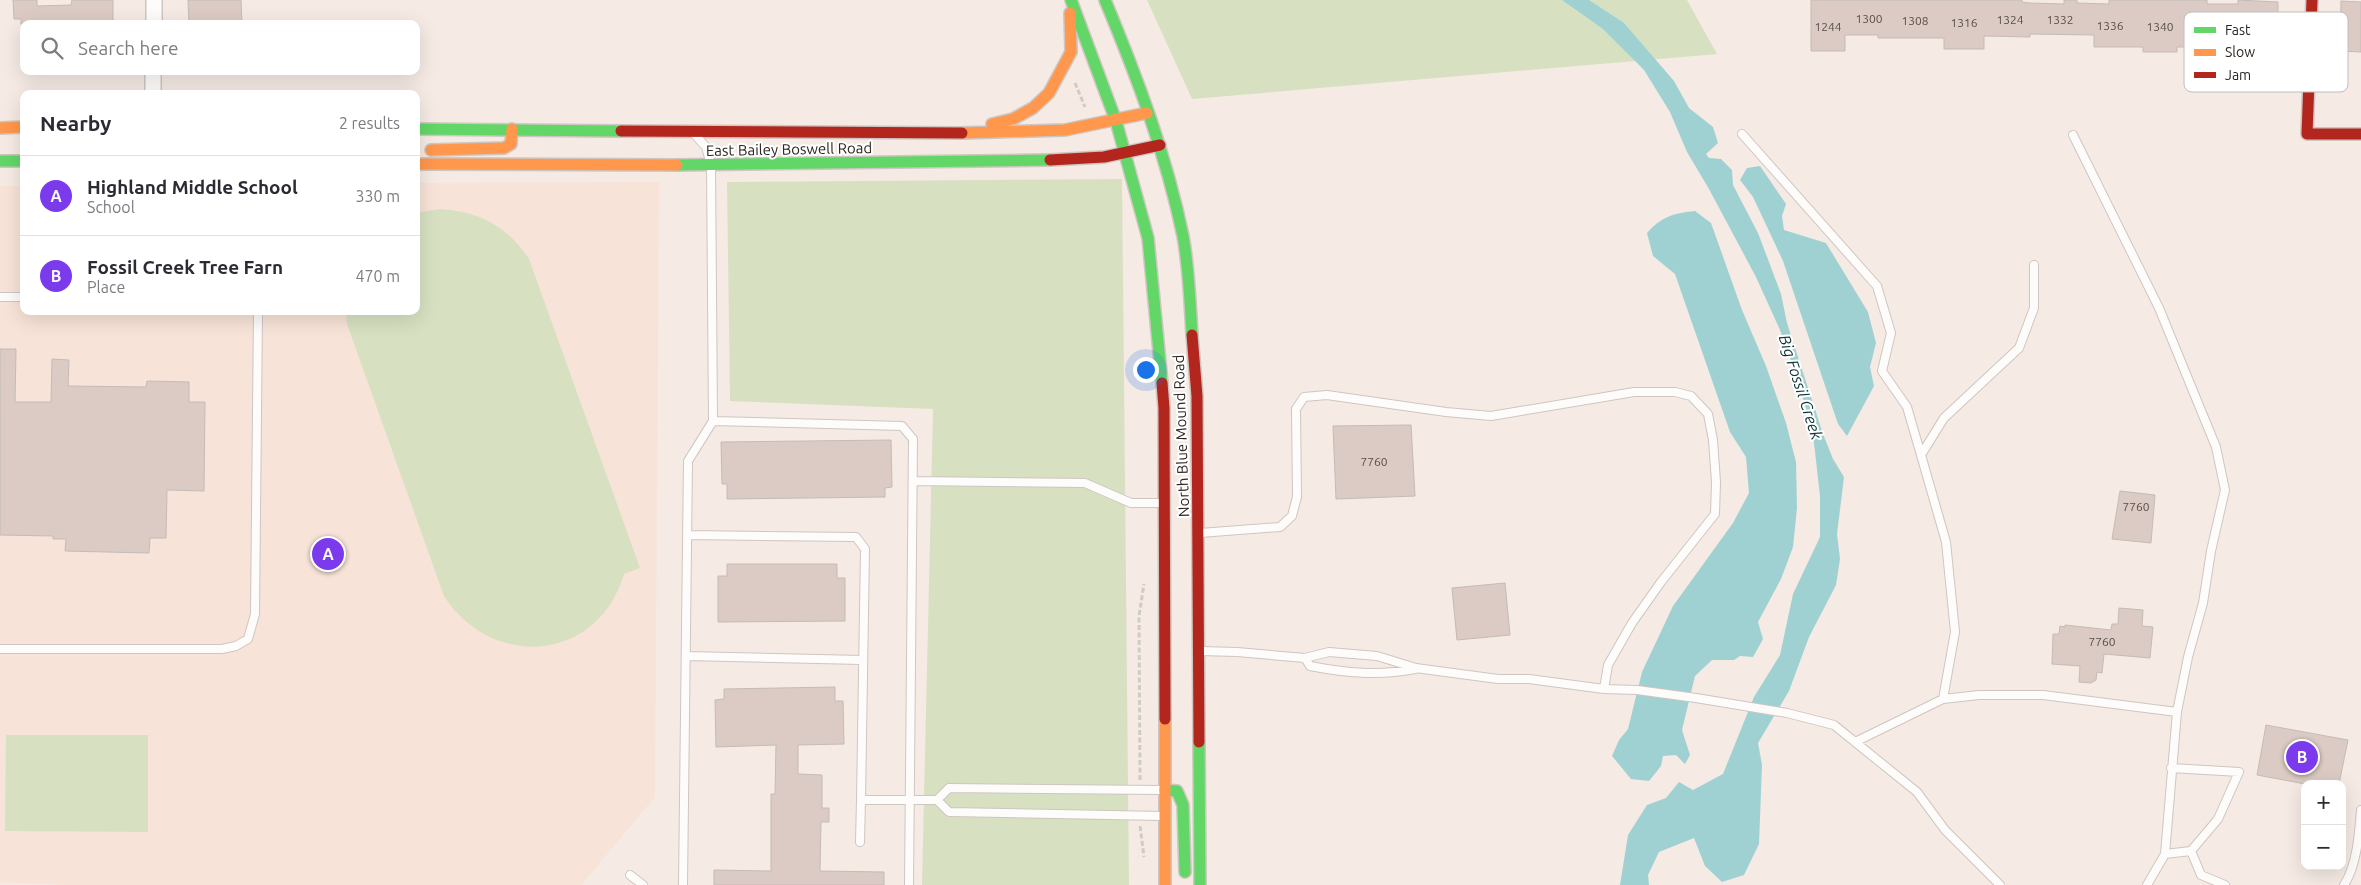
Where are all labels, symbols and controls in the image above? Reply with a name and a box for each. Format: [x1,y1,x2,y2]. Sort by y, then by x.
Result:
house number: 1300 [1855,12,1883,25]
legend [2184,12,2348,92]
house number: 1324 [1996,13,2024,26]
house number: 1332 [2046,13,2074,26]
house number: 1308 [1901,14,1929,27]
house number: 1316 [1950,16,1978,29]
house number: 1336 [2096,19,2124,32]
search box [20,20,420,75]
house number: 1244 [1814,20,1842,33]
house number: 1340 [2146,20,2174,33]
text: Fast [2225,22,2251,38]
icon: search [38,34,66,62]
text: Search here [78,37,178,59]
text: Slow [2225,44,2255,60]
text: Jam [2225,67,2251,83]
text: Nearby [40,111,111,135]
text: 2 results [339,114,400,132]
street label: East Bailey Boswell Road [706,139,872,159]
text: Highland Middle School [87,176,298,198]
text: A [50,187,62,205]
text: 330 m [355,187,400,205]
text: School [87,198,135,216]
text: Fossil Creek Tree Farn [87,256,283,278]
text: B [51,267,61,285]
text: 470 m [355,267,400,285]
text: Place [87,278,125,296]
water label: Big Fossil Creek [1776,332,1827,442]
street label: North Blue Mound Road [1170,354,1192,518]
your location [1133,357,1159,383]
house number: 7760 [1360,455,1388,468]
house number: 7760 [2122,500,2150,513]
pin: A [312,535,344,573]
house number: 7760 [2088,635,2116,648]
pin: B [2286,738,2318,776]
map controls [2301,780,2346,870]
button: + [2301,780,2346,825]
button: − [2301,825,2346,870]

